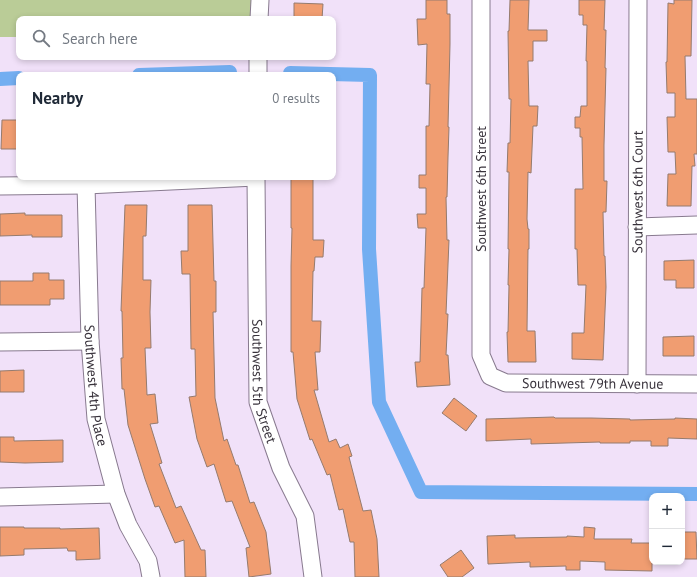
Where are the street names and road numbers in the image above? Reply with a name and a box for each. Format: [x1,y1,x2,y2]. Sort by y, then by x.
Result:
street label: Southwest 6th Street [472,126,490,252]
street label: Southwest 6th Court [628,130,647,253]
street label: Southwest 5th Street [248,319,281,446]
street label: Southwest 4th Place [81,325,112,448]
street label: Southwest 79th Avenue [522,374,663,393]

